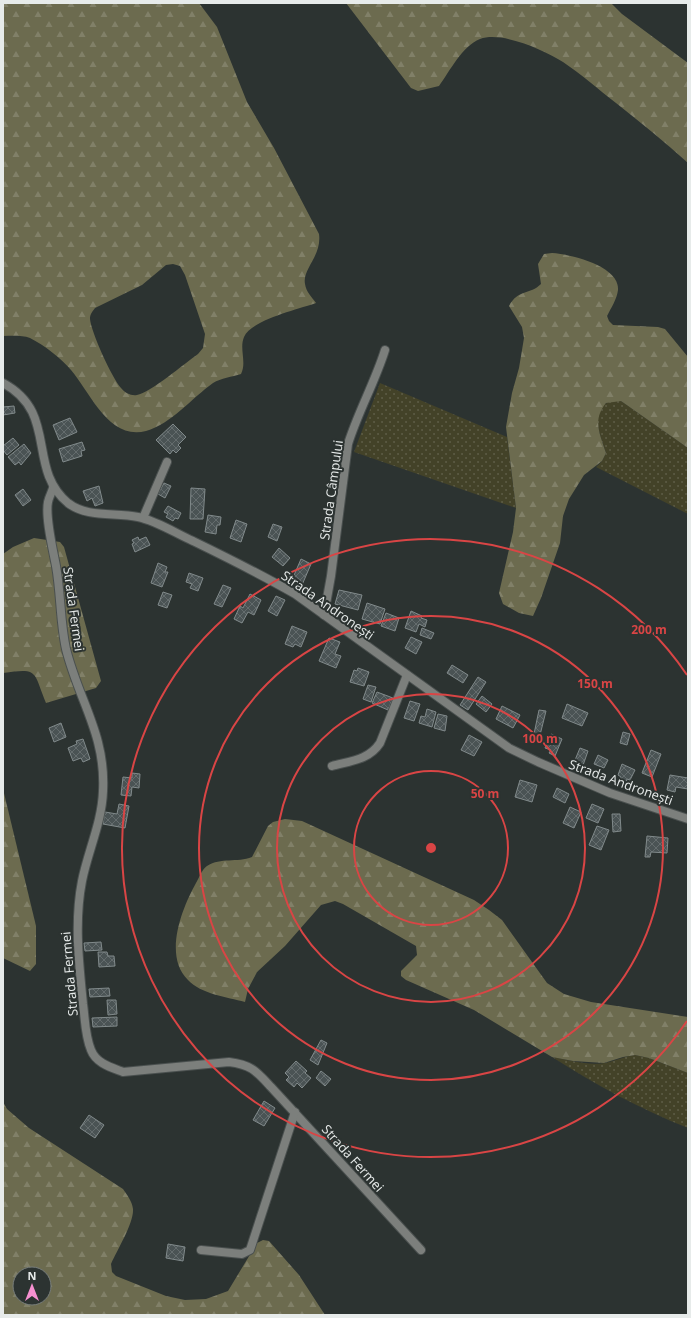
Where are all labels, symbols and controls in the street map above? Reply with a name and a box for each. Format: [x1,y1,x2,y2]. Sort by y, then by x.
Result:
street label: Strada Câmpului [315,439,347,541]
street label: Strada Fermei [59,566,89,652]
street label: Strada Andronești [278,566,378,644]
text: 200 m [631,621,667,638]
text: 150 m [577,675,613,692]
text: 100 m [522,730,558,747]
street label: Strada Andronești [566,755,676,809]
text: 50 m [471,785,499,802]
centre of rings [424,841,438,855]
street label: Strada Fermei [56,931,82,1017]
street label: Strada Fermei [318,1120,388,1196]
north arrow [12,1266,52,1306]
text: N [28,1268,36,1283]

